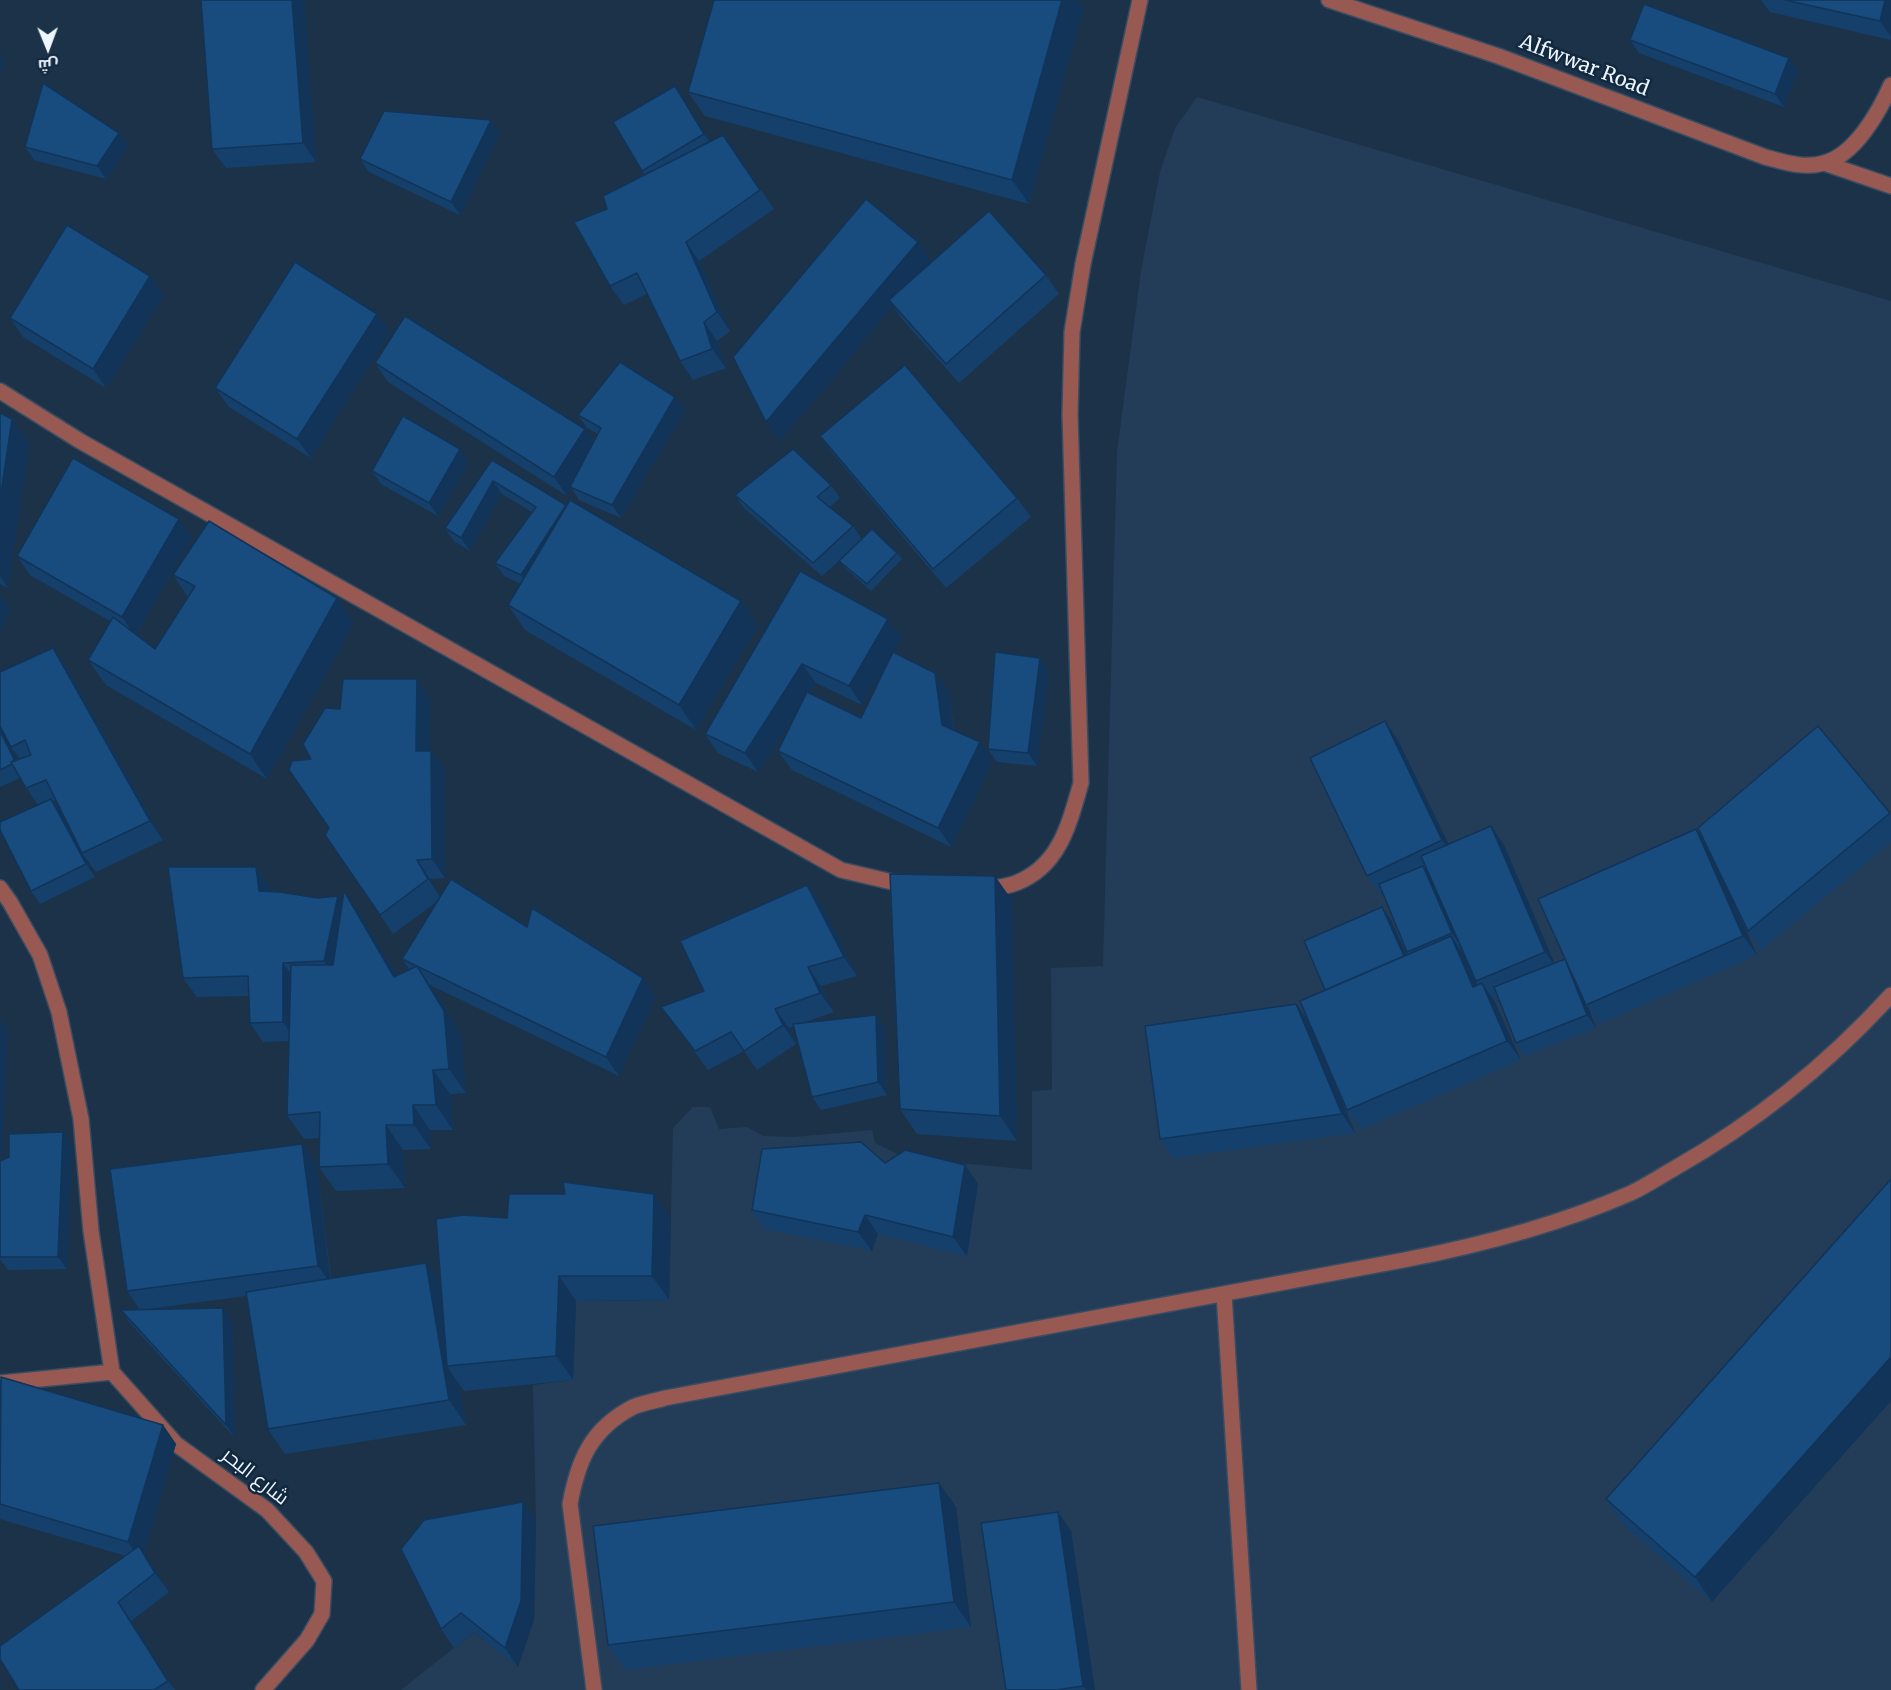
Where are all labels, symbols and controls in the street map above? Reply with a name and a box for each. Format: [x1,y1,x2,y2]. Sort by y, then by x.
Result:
north arrow [18,18,78,78]
street label: Alfwwar Road [1516,30,1652,102]
text: ش [38,56,59,76]
street label: شارع البحر [217,1443,293,1511]

